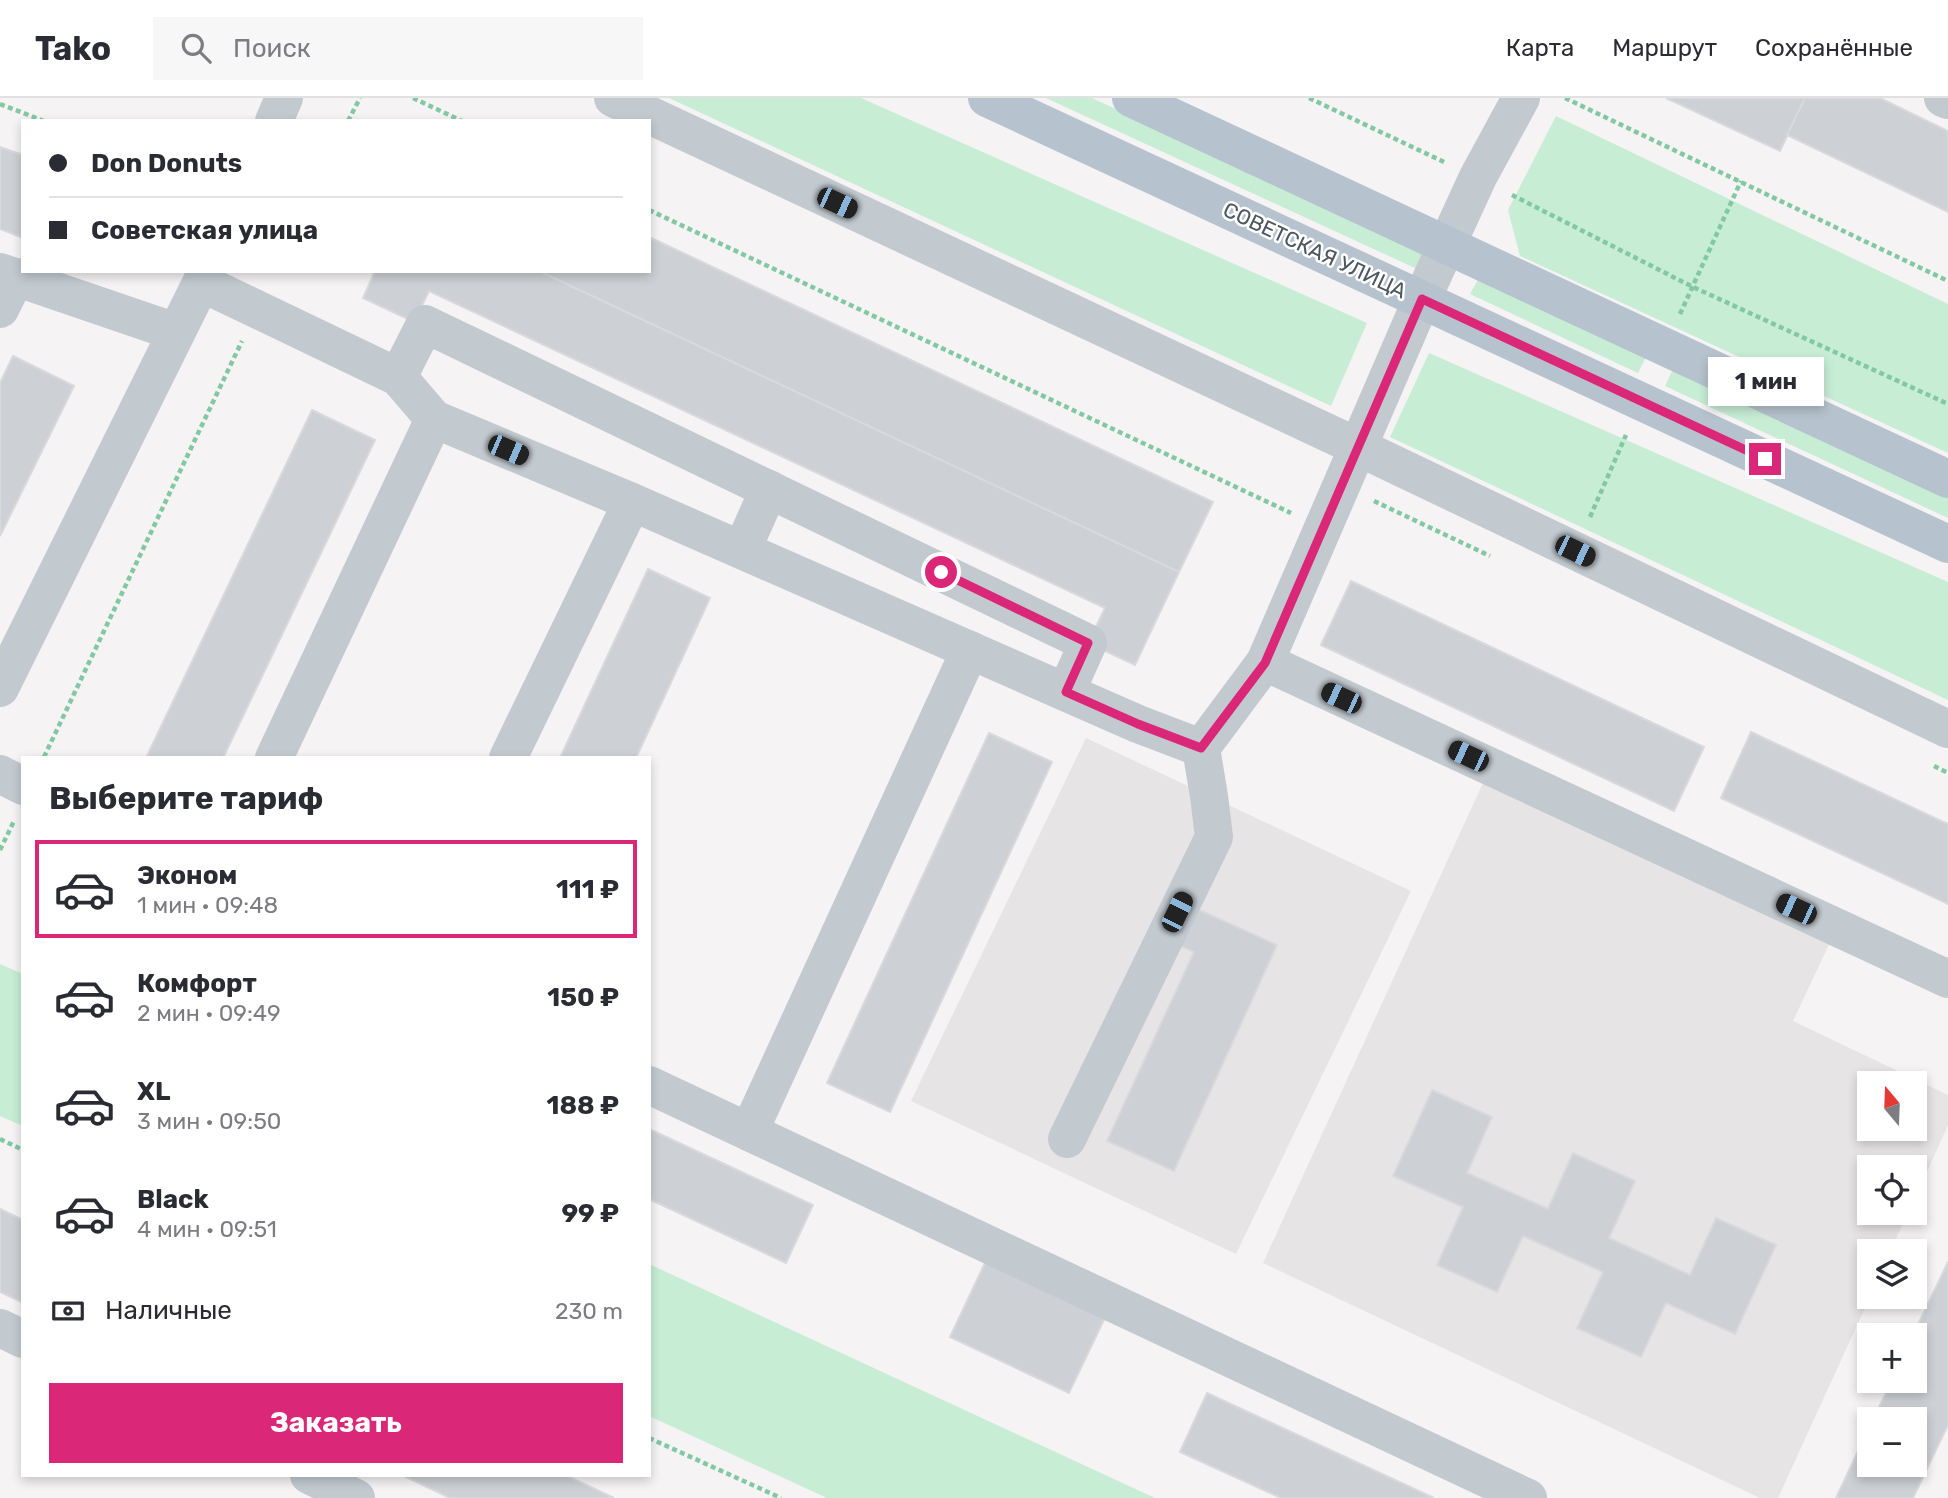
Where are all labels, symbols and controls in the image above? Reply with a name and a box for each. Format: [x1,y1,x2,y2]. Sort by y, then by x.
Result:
search box [153,17,643,80]
text: Tako [35,29,111,68]
icon: search [177,29,215,67]
text: Поиск [233,33,311,64]
text: Карта [1506,34,1574,62]
text: Маршрут [1612,34,1717,62]
text: Сохранённые [1755,34,1913,62]
text: Don Donuts [91,148,242,179]
car [814,185,861,221]
street label: СОВЕТСКАЯ УЛИЦА [1219,197,1411,303]
text: Советская улица [91,215,318,246]
callout: 1 мин [1707,358,1823,406]
text: 1 мин [1735,367,1797,395]
car [485,432,532,468]
route end [1749,443,1781,475]
car [1552,532,1599,570]
route start [925,556,957,588]
car [1318,680,1365,716]
car [1445,738,1492,774]
text: Выберите тариф [49,779,323,817]
icon: car [53,858,116,921]
text: Эконом [137,860,237,891]
text: 111 ₽ [556,874,619,905]
car [1159,889,1196,935]
text: 1 мин · 09:48 [137,891,278,919]
car [1773,891,1820,927]
icon: car [53,966,116,1029]
text: Комфорт [137,968,257,999]
text: 150 ₽ [547,982,619,1013]
text: 2 мин · 09:49 [137,999,281,1027]
north arrow [1857,1071,1927,1141]
map controls [1857,1071,1927,1477]
icon: car [53,1074,116,1137]
text: XL [137,1076,170,1107]
text: 188 ₽ [547,1090,619,1121]
text: 3 мин · 09:50 [137,1107,281,1135]
button: locate [1857,1155,1927,1225]
icon: car [53,1182,116,1245]
text: Black [137,1184,209,1215]
text: 99 ₽ [561,1198,619,1229]
text: 4 мин · 09:51 [137,1215,277,1243]
button: layers [1857,1239,1927,1309]
icon: cash [49,1292,87,1330]
text: Наличные [105,1295,232,1326]
text: 230 m [555,1297,623,1325]
button: + [1857,1323,1927,1393]
button: Заказать [49,1383,623,1463]
button: − [1857,1407,1927,1477]

